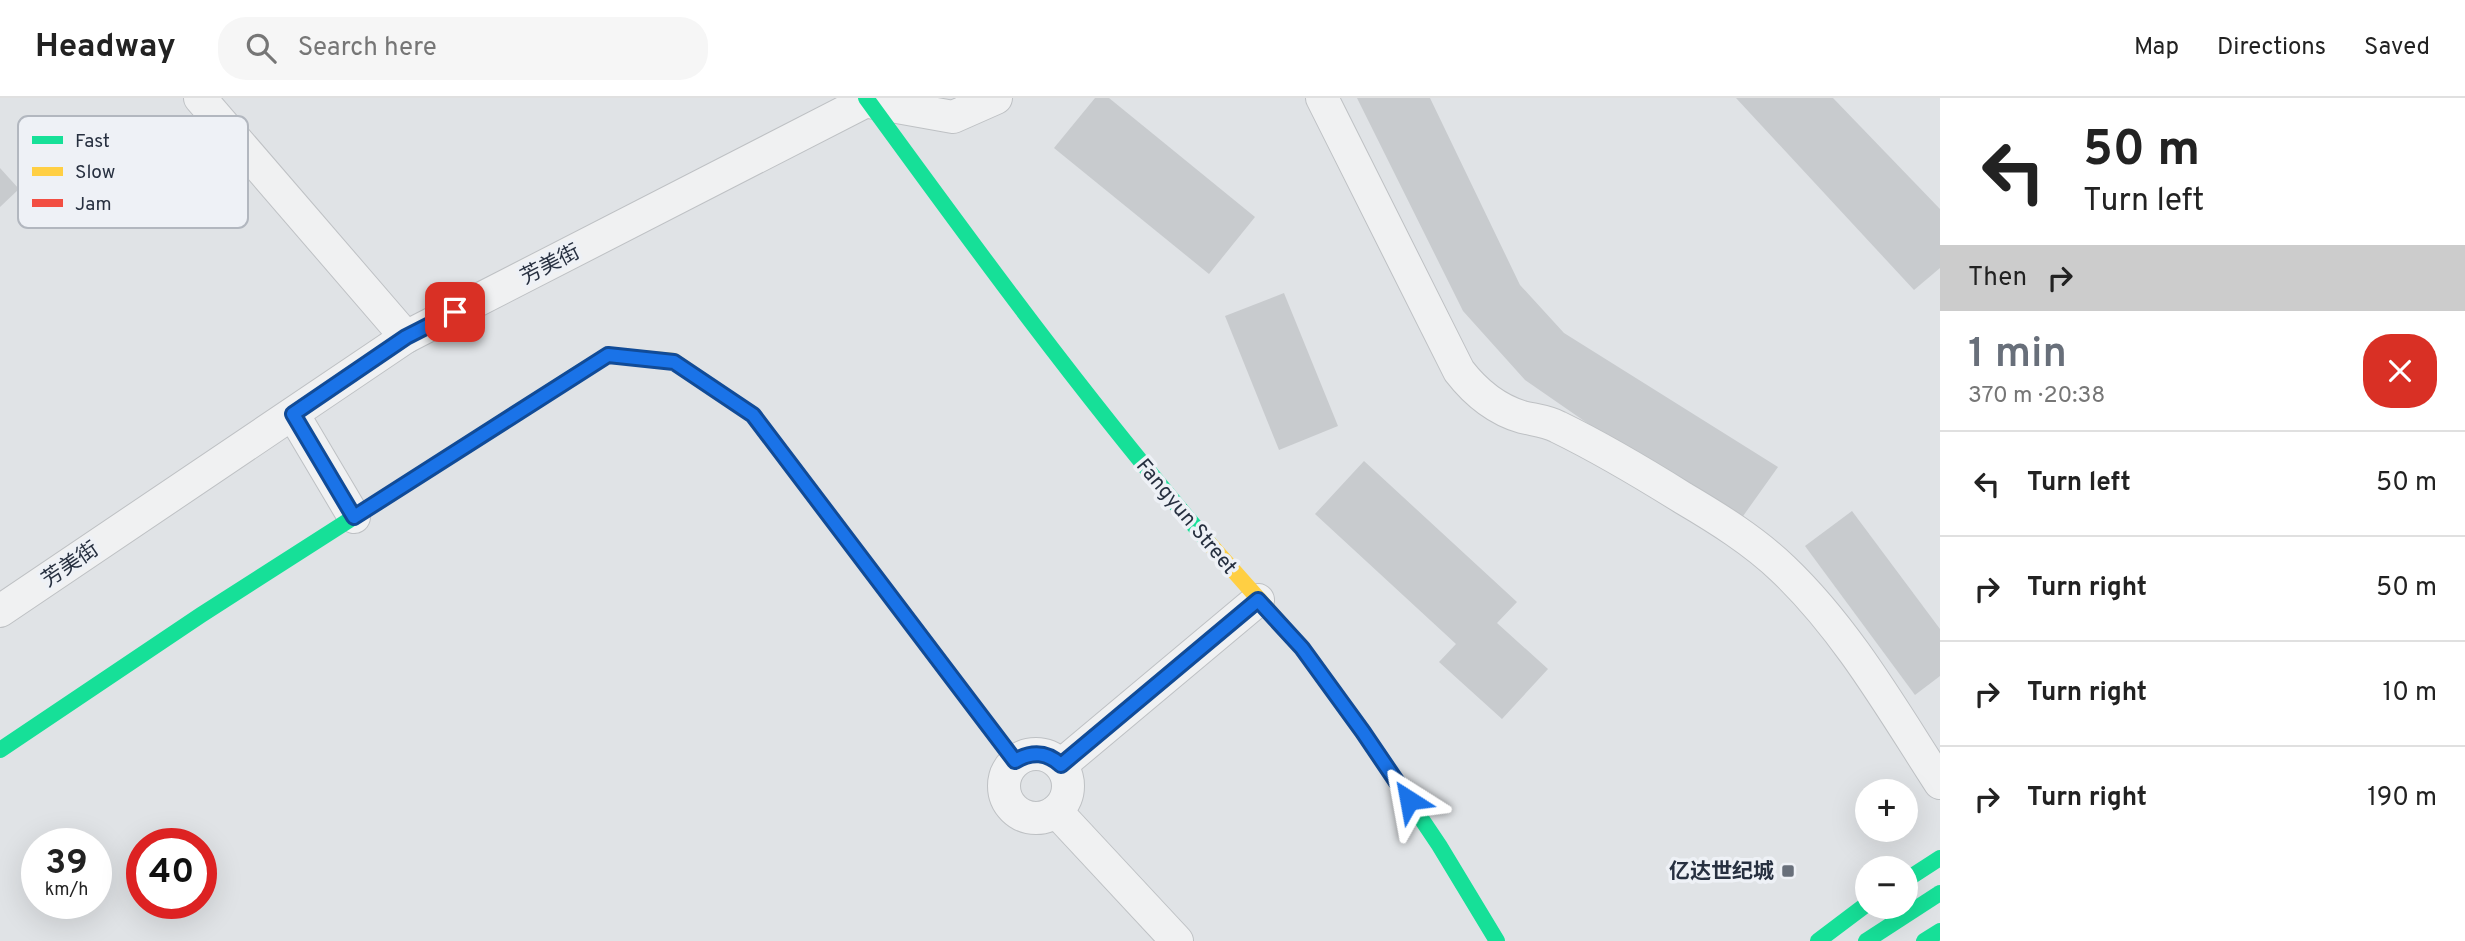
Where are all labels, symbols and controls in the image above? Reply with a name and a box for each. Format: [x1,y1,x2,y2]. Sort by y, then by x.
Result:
search box [218,17,708,80]
text: Headway [35,27,176,69]
icon: search [242,29,280,67]
text: Search here [298,32,437,65]
text: Map [2134,33,2179,63]
text: Directions [2217,33,2326,63]
text: Saved [2364,33,2430,63]
legend [18,116,248,228]
text: 50 m [2083,121,2200,183]
icon: left [1968,126,2059,217]
text: Fast [75,130,110,154]
text: Slow [75,161,115,185]
text: Turn left [2083,182,2204,222]
text: Jam [75,193,112,217]
street label: 芳美街 [516,239,585,292]
icon: right [2041,259,2079,297]
text: Then [1968,262,2027,295]
pin [425,282,485,342]
icon: arrive [436,293,474,331]
text: 1 min [1968,329,2067,382]
button: close [2363,334,2437,408]
text: 370 m · 20:38 [1968,382,2105,411]
street label: Fangyun Street [1129,453,1242,581]
icon: left [1968,465,2006,503]
text: Turn left [2027,467,2131,500]
text: 50 m [2376,467,2437,500]
street label: 芳美街 [37,536,105,594]
icon: right [1968,570,2006,608]
text: Turn right [2027,572,2147,605]
text: 50 m [2376,572,2437,605]
icon: right [1968,675,2006,713]
text: Turn right [2027,677,2147,710]
text: 10 m [2382,677,2437,710]
position arrow [1372,763,1446,837]
map controls [1855,779,1918,919]
button: + [1855,779,1918,842]
icon: right [1968,780,2006,818]
text: Turn right [2027,782,2147,815]
text: 190 m [2367,782,2437,815]
speed limit sign: 40 [126,828,217,919]
text: 39 [45,842,88,886]
button: − [1855,856,1918,919]
place label: 亿达世纪城 [1669,859,1774,886]
marker: 亿达世纪城 [1780,863,1796,879]
text: km/h [45,879,88,902]

